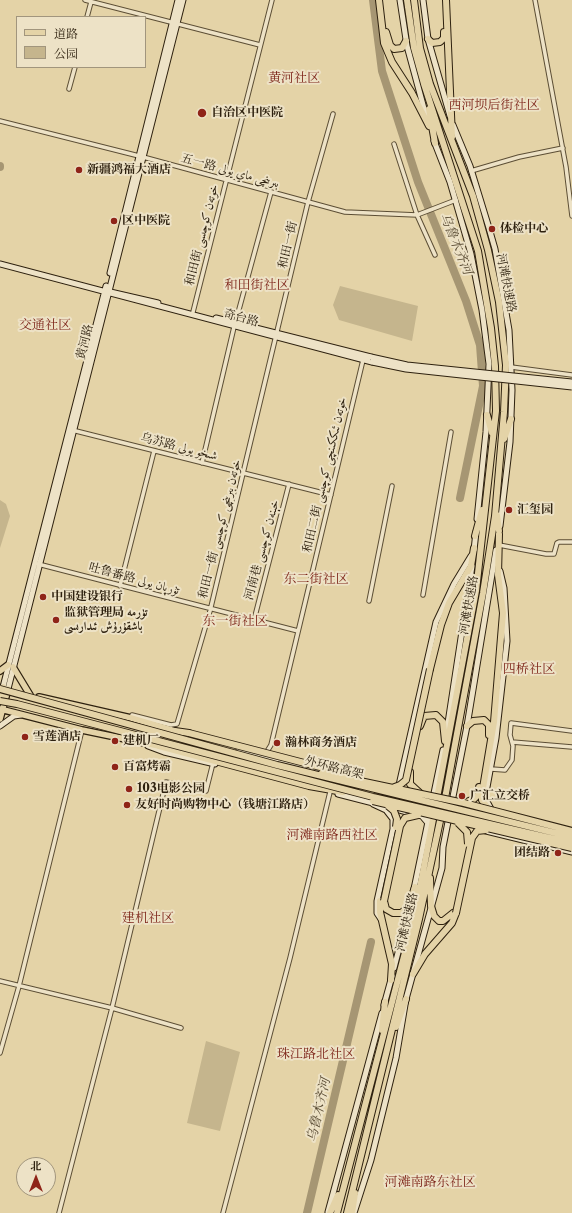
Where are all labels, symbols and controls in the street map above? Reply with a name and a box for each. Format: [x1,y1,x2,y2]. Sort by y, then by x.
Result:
legend [16,16,146,68]
text: 道路 [54,26,78,41]
text: 公园 [54,46,78,61]
district label: 黄河社区 [268,70,320,86]
district label: 西河坝后街社区 [449,97,539,113]
place label: 自治区中医院 [211,106,283,120]
marker: 自治区中医院 [196,107,208,119]
street label: 五一路 بىرىنچى ماي يولى [179,151,281,191]
place label: 新疆鸿福大酒店 [87,163,171,177]
marker: 新疆鸿福大酒店 [74,165,84,175]
street label: 和田街 خوتەن كوچىسى [182,183,222,287]
water label: 乌鲁木齐河 [437,211,475,277]
place label: 区中医院 [122,214,170,228]
marker: 区中医院 [109,216,119,226]
street label: 和田一街 [276,220,300,270]
place label: 体检中心 [500,222,548,236]
marker: 体检中心 [487,224,497,234]
street label: 河滩快速路 [493,252,519,314]
district label: 和田街社区 [225,277,289,293]
street label: 奇台路 [222,306,260,330]
district label: 交通社区 [19,317,71,333]
street label: 黄河路 [74,323,96,361]
street label: 和田二街 خوتەن ئىككىنچى كوچىسى [300,396,350,554]
street label: 乌苏路 شىخو يولى [139,431,219,463]
street label: 和田一街 خوتەن بىرىنچى كوچىسى [196,458,244,600]
street label: 河南巷 خېنەن كوچىسى [242,498,282,602]
place label: 汇玺园 [517,503,553,517]
marker: 汇玺园 [504,505,514,515]
street label: 吐鲁番路 تۇرپان يولى [87,560,181,598]
district label: 东二街社区 [284,571,348,587]
street label: 河滩快速路 [457,574,481,636]
place label: 中国建设银行 [51,590,123,604]
marker: 中国建设银行 [38,592,48,602]
place label: 监狱管理局 تۈرمە باشقۇرۇش ئىدارىسى [64,606,147,634]
district label: 东一街社区 [203,613,267,629]
marker: 监狱管理局 تۈرمە باشقۇرۇش ئىدارىسى [51,615,61,625]
district label: 四桥社区 [503,661,555,677]
place label: 雪莲酒店 [33,730,81,744]
marker: 雪莲酒店 [20,732,30,742]
place label: 建机厂 [123,734,159,748]
marker: 建机厂 [110,736,120,746]
place label: 瀚林商务酒店 [285,736,357,750]
marker: 瀚林商务酒店 [272,738,282,748]
street label: 外环路高架 [303,754,365,782]
place label: 百富烤霸 [123,760,171,774]
marker: 百富烤霸 [110,762,120,772]
place label: 103电影公园 [137,782,205,796]
marker: 103电影公园 [124,784,134,794]
place label: 广汇立交桥 [470,789,530,803]
marker: 广汇立交桥 [457,791,467,801]
place label: 友好时尚购物中心（钱塘江路店） [135,798,315,812]
marker: 友好时尚购物中心（钱塘江路店） [122,800,132,810]
district label: 河滩南路西社区 [287,827,377,843]
place label: 团结路 [514,846,550,860]
marker: 团结路 [553,848,563,858]
street label: 河滩快速路 [393,891,421,953]
district label: 建机社区 [122,910,174,926]
district label: 珠江路北社区 [277,1046,355,1062]
water label: 乌鲁木齐河 [304,1077,334,1143]
north arrow [16,1157,56,1197]
text: 北 [31,1159,42,1173]
district label: 河滩南路东社区 [385,1174,475,1190]

